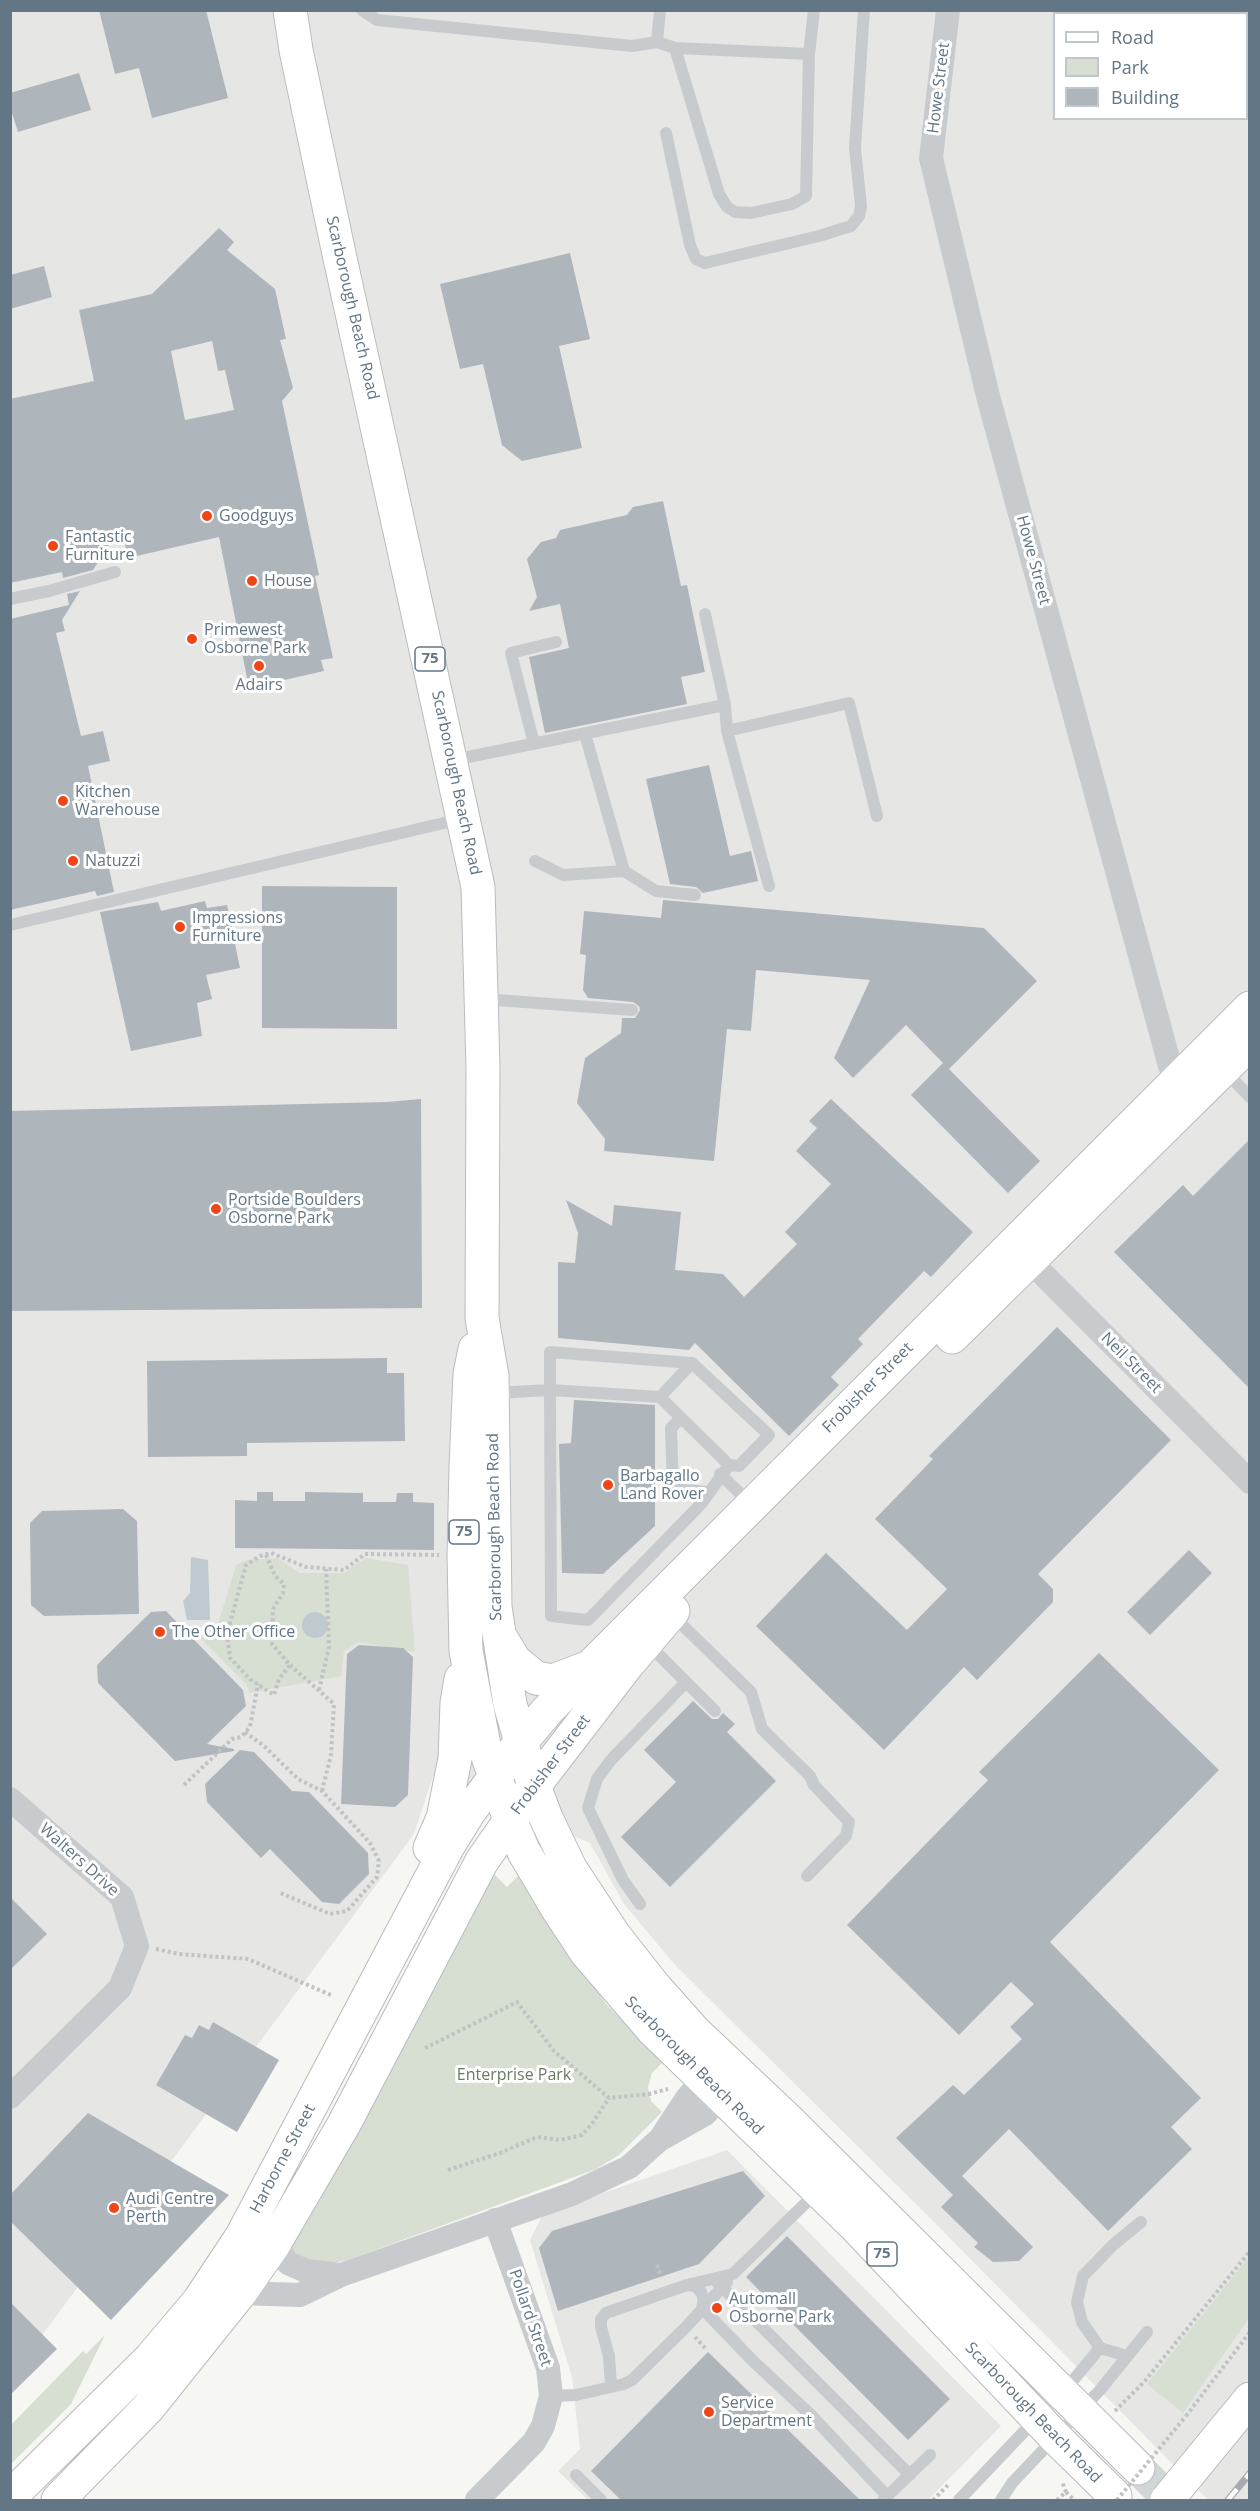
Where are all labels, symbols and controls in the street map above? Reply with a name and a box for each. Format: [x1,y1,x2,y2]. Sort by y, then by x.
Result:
legend [1053,12,1248,120]
text: Road [1111,25,1154,49]
street label: Howe Street [924,41,954,135]
text: Park [1111,55,1149,79]
text: Building [1111,85,1179,109]
street label: Scarborough Beach Road [322,214,382,402]
place label: Goodguys [219,506,294,526]
marker: Goodguys [200,509,214,523]
street label: Howe Street [1012,513,1054,607]
place label: Fantastic Furniture [65,527,134,565]
marker: Fantastic Furniture [46,539,60,553]
place label: House [264,571,312,591]
marker: House [245,574,259,588]
place label: Primewest Osborne Park [204,620,306,658]
marker: Primewest Osborne Park [185,632,199,646]
road number: 75 [415,647,445,671]
marker: Adairs [252,659,266,673]
place label: Adairs [236,675,282,695]
street label: Scarborough Beach Road [427,689,485,877]
place label: Kitchen Warehouse [75,782,160,820]
marker: Kitchen Warehouse [56,794,70,808]
place label: Natuzzi [85,851,140,871]
marker: Natuzzi [66,854,80,868]
place label: Impressions Furniture [192,908,283,946]
marker: Impressions Furniture [173,920,187,934]
place label: Portside Boulders Osborne Park [228,1190,361,1228]
marker: Portside Boulders Osborne Park [209,1202,223,1216]
street label: Neil Street [1097,1329,1165,1397]
street label: Frobisher Street [819,1339,917,1437]
street label: Scarborough Beach Road [484,1433,506,1621]
place label: Barbagallo Land Rover [620,1466,704,1504]
marker: Barbagallo Land Rover [601,1478,615,1492]
road number: 75 [449,1520,479,1544]
place label: The Other Office [172,1622,295,1642]
marker: The Other Office [153,1625,167,1639]
street label: Frobisher Street [507,1711,595,1819]
street label: Walters Drive [35,1819,123,1901]
street label: Scarborough Beach Road [621,1993,767,2139]
park label: Enterprise Park [457,2065,571,2085]
street label: Harborne Street [246,2101,320,2217]
place label: Audi Centre Perth [126,2189,214,2227]
marker: Audi Centre Perth [107,2201,121,2215]
road number: 75 [867,2242,897,2266]
street label: Pollard Street [504,2267,556,2369]
place label: Automall Osborne Park [729,2289,831,2327]
marker: Automall Osborne Park [710,2301,724,2315]
street label: Scarborough Beach Road [961,2339,1105,2487]
place label: Service Department [721,2393,812,2431]
marker: Service Department [702,2405,716,2419]

